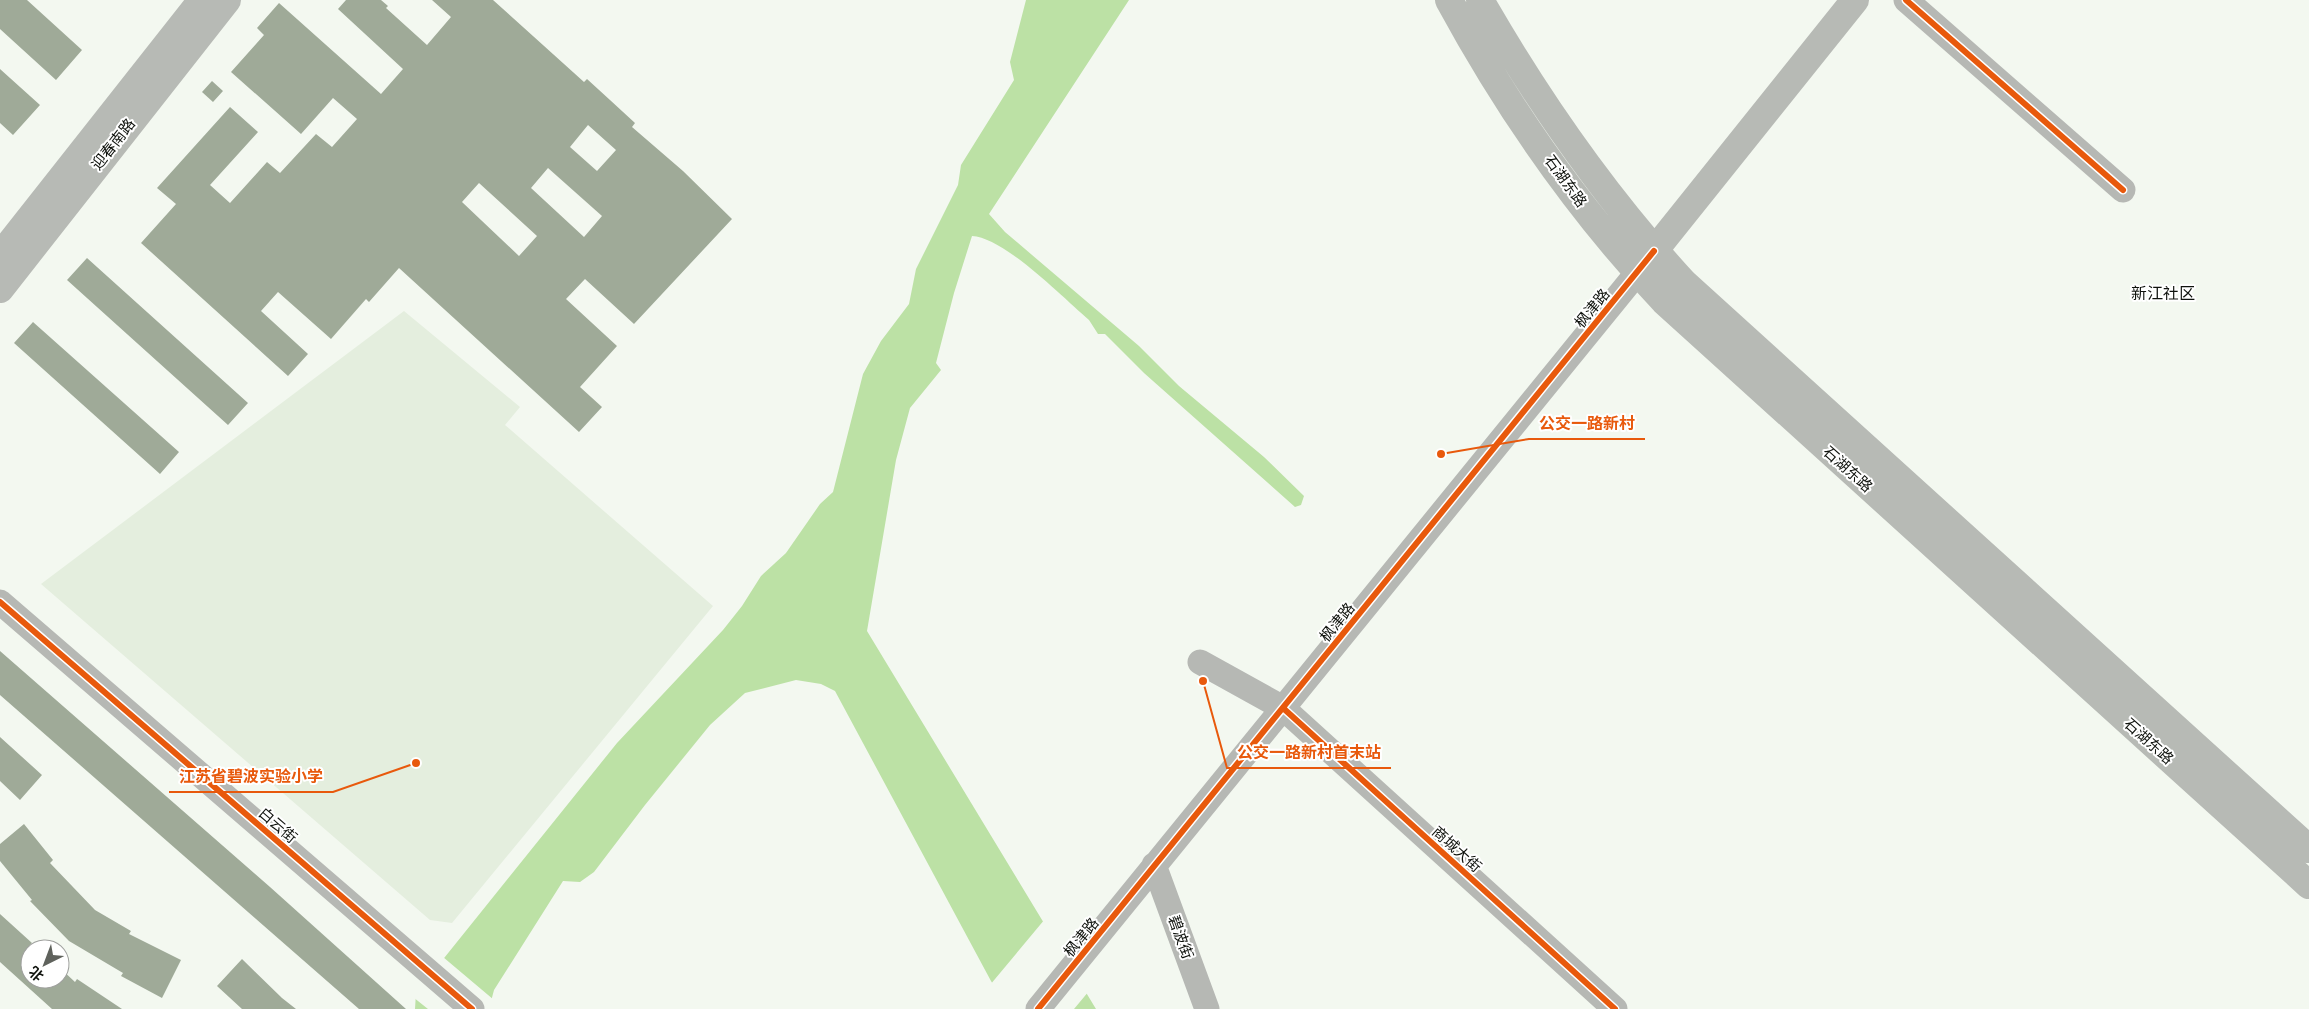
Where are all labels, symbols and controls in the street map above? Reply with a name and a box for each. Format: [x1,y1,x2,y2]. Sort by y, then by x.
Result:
street label: 迎春南路 [87,115,139,173]
street label: 石湖东路 [1541,151,1591,211]
district label: 新江社区 [2131,283,2195,303]
street label: 枫津路 [1570,285,1614,331]
callout: 公交一路新村 [1529,408,1645,439]
text: 公交一路新村 [1539,413,1635,433]
street label: 石湖东路 [1819,442,1877,496]
street label: 枫津路 [1315,599,1359,645]
street label: 石湖东路 [2120,714,2178,768]
callout: 公交一路新村首末站 [1227,737,1391,768]
text: 公交一路新村首末站 [1237,742,1381,762]
callout: 江苏省碧波实验小学 [169,761,333,792]
text: 江苏省碧波实验小学 [179,766,323,786]
street label: 白云街 [255,803,301,847]
street label: 商城大街 [1428,822,1486,876]
street label: 碧波街 [1164,913,1198,961]
street label: 枫津路 [1059,914,1103,960]
north arrow [20,939,70,989]
text: 北 [25,963,47,985]

